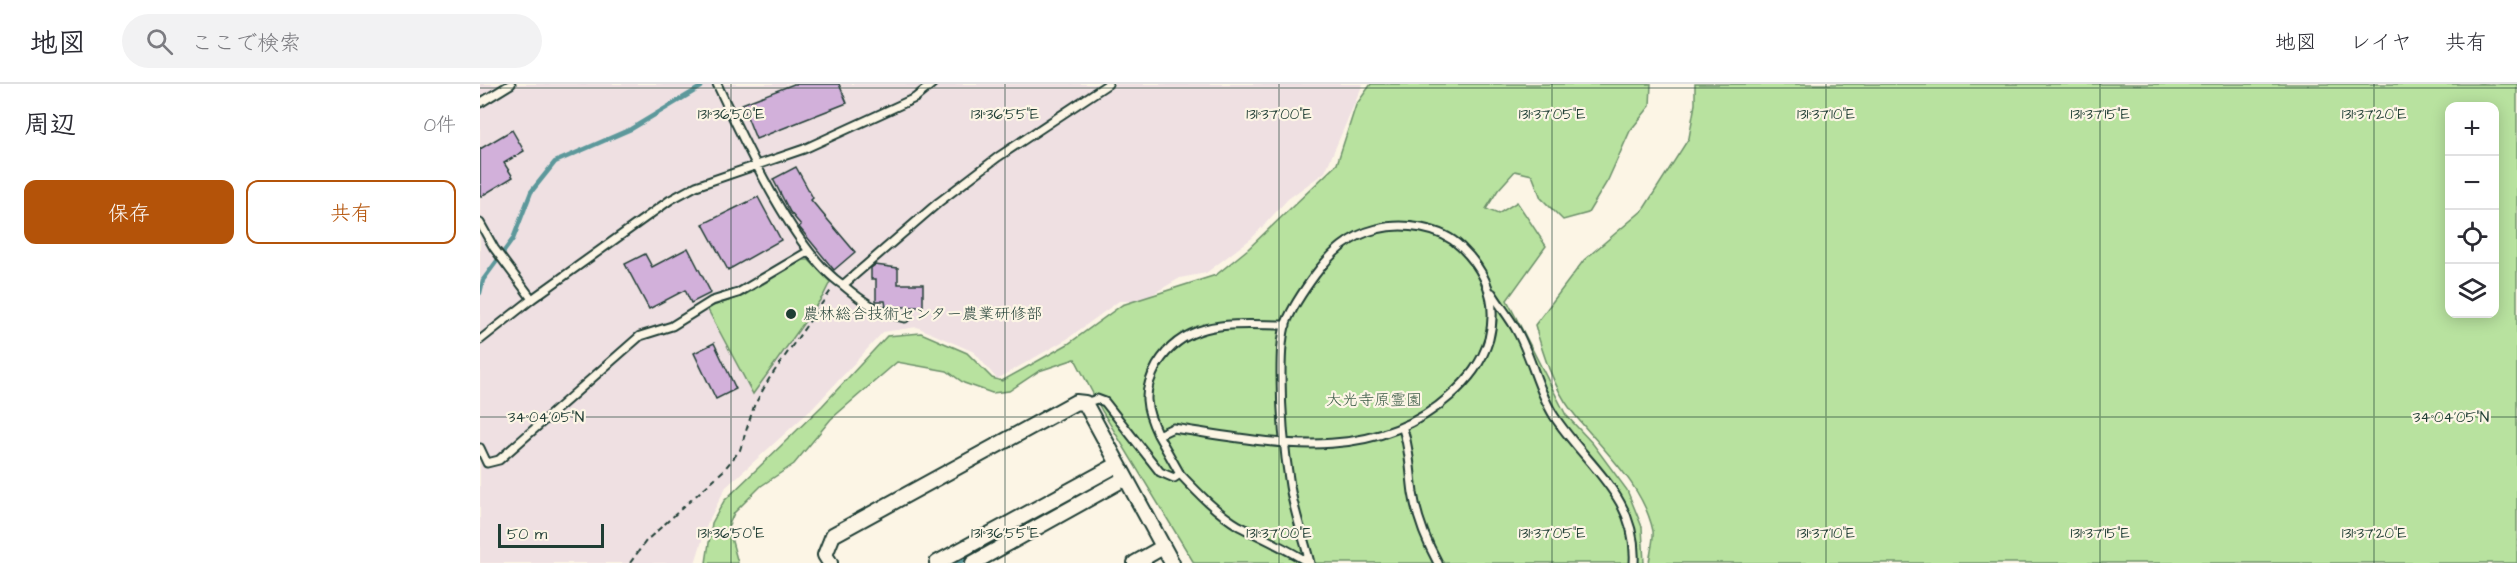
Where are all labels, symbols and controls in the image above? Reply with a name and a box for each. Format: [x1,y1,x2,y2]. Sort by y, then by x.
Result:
search box [122,14,542,68]
text: 地図 [30,24,86,63]
icon: search [143,25,176,58]
text: ここで検索 [191,28,301,59]
text: 地図 [2275,28,2317,57]
text: レイヤ [2350,28,2412,57]
text: 共有 [2445,28,2487,57]
map controls [2445,102,2499,318]
button: + [2445,102,2499,156]
text: 131°36'50"E [698,104,764,125]
text: 131°36'55"E [971,104,1039,125]
text: 131°37'00"E [1246,104,1312,125]
text: 131°37'05"E [1519,104,1585,125]
text: 131°37'10"E [1797,104,1855,125]
text: 131°37'15"E [2070,104,2130,125]
text: 131°37'20"E [2342,104,2406,125]
text: 周辺 [24,107,76,143]
text: 0件 [423,111,456,139]
button: − [2445,156,2499,210]
button: 保存 [24,180,234,244]
button: 共有 [246,180,456,244]
button: locate [2445,210,2499,264]
button: layers [2445,264,2499,318]
place label: 農林総合技術センター農業研修部 [803,303,1042,325]
marker: 農林総合技術センター農業研修部 [784,307,798,321]
park label: 大光寺原霊園 [1326,389,1422,411]
text: 34°04'05"N [508,407,584,428]
text: 34°04'05"N [2413,407,2489,428]
scale bar [498,521,604,548]
text: 50 m [507,523,547,545]
text: 131°36'50"E [698,523,764,544]
text: 131°36'55"E [971,523,1039,544]
text: 131°37'00"E [1246,523,1312,544]
text: 131°37'05"E [1519,523,1585,544]
text: 131°37'10"E [1797,523,1855,544]
text: 131°37'15"E [2070,523,2130,544]
text: 131°37'20"E [2342,523,2406,544]

